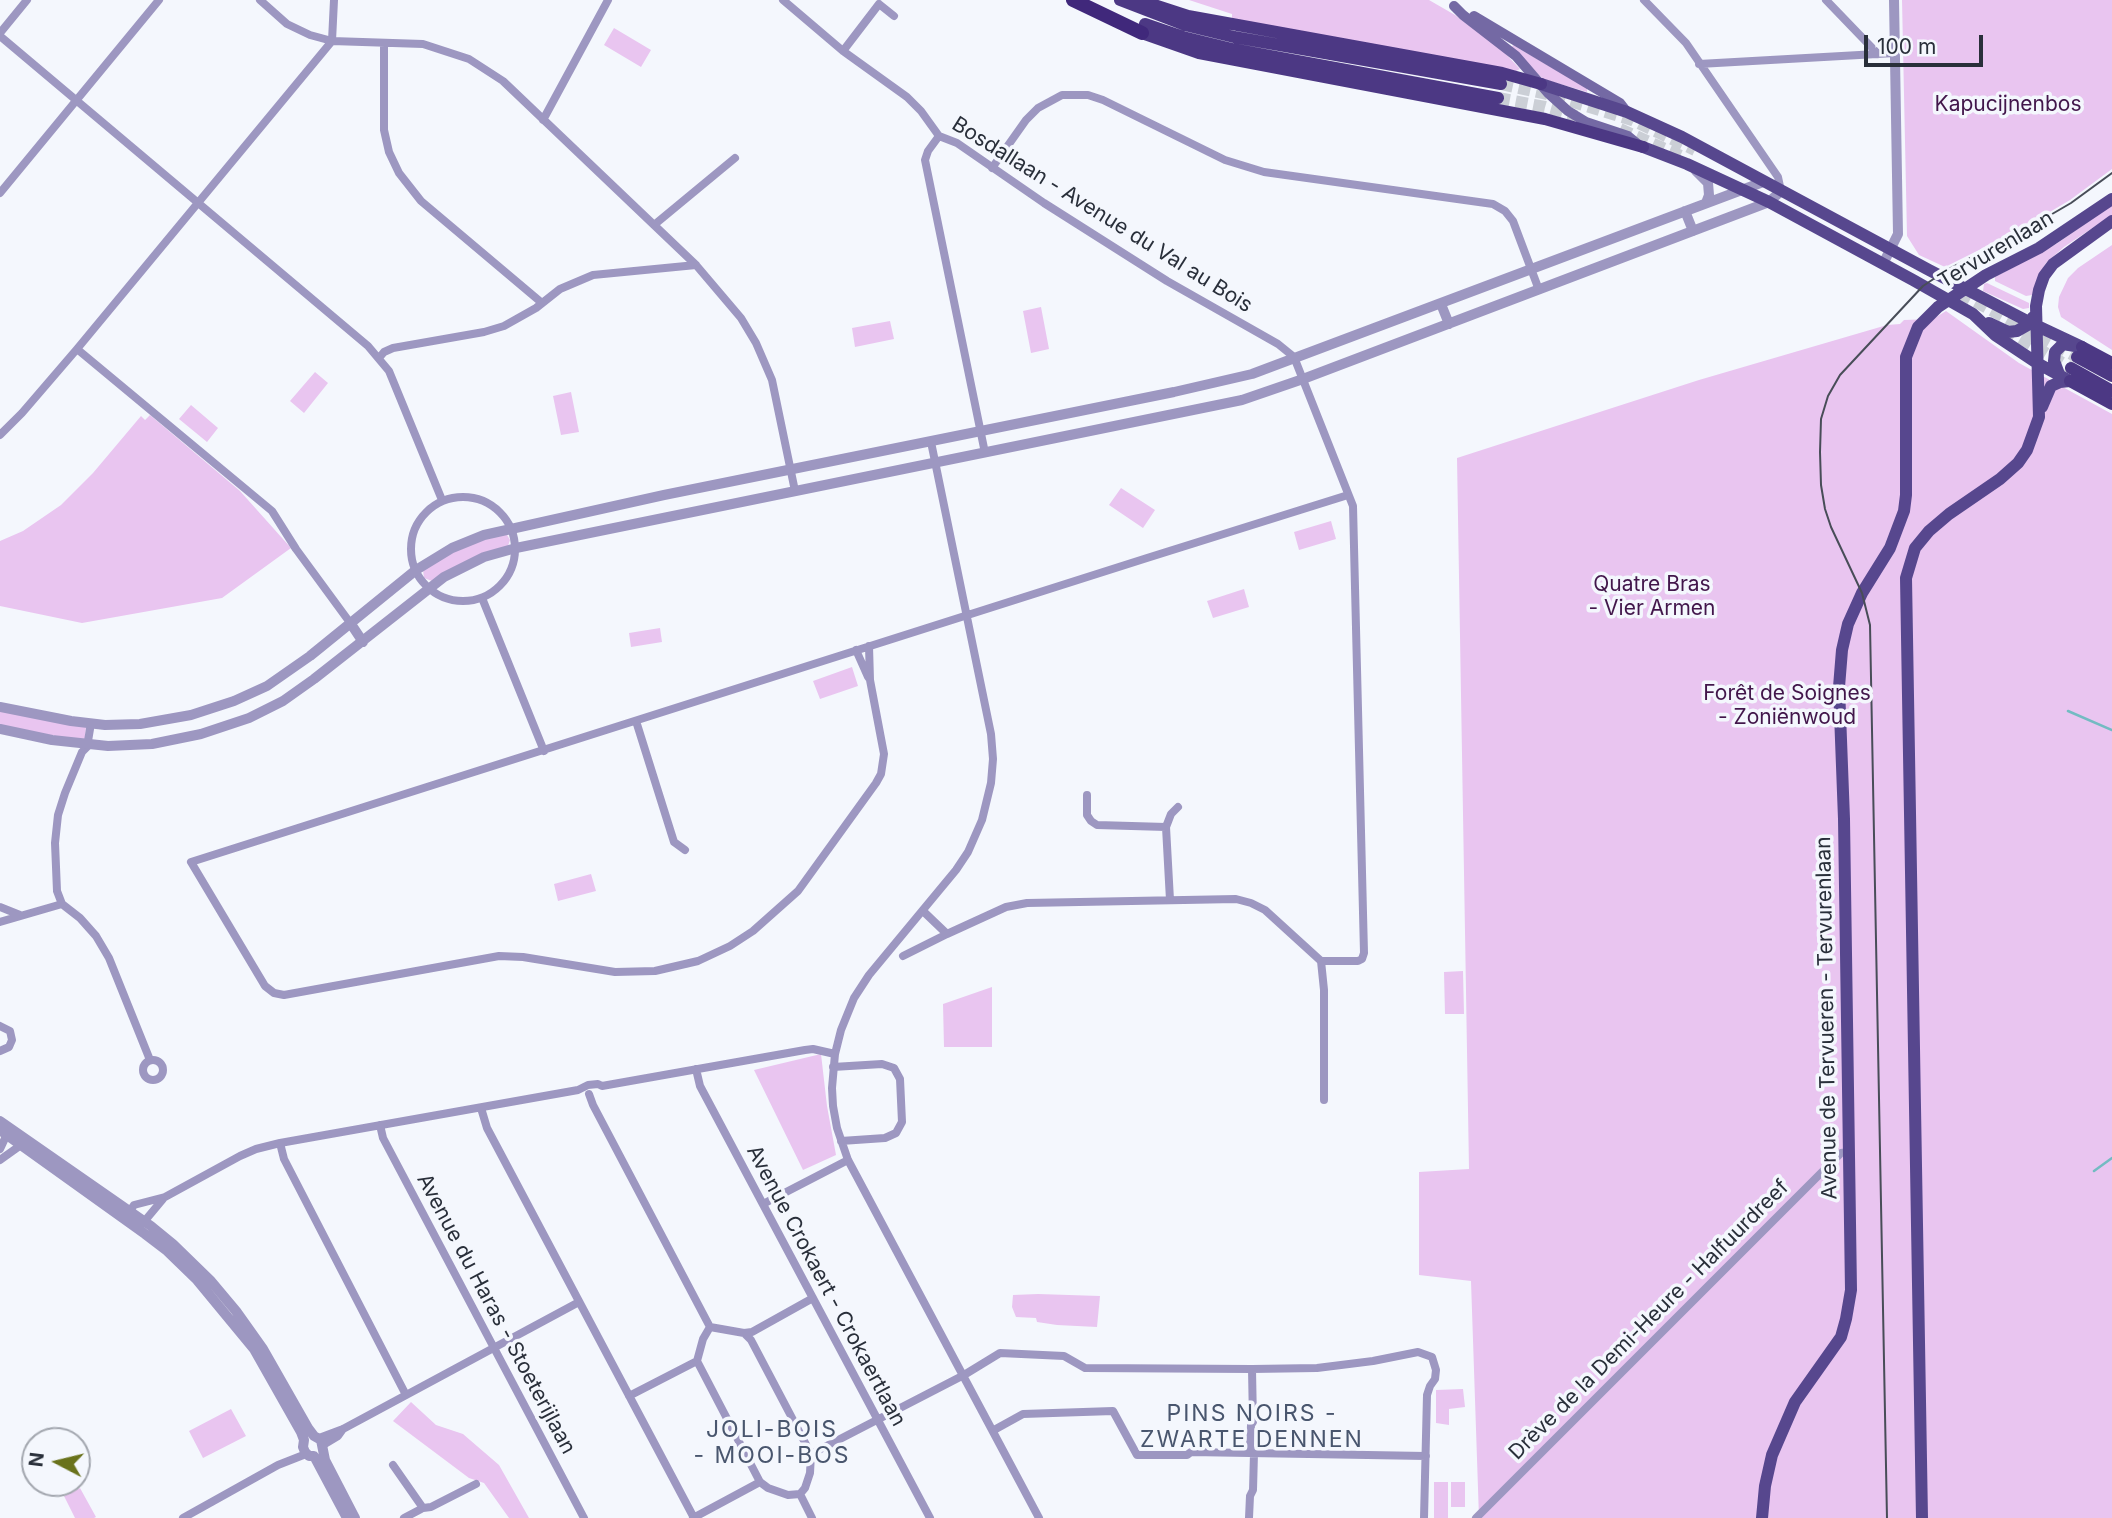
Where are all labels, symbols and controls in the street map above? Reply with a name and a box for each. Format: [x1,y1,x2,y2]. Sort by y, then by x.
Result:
scale bar [1867,21,1986,65]
text: 100 m [1877,34,1936,59]
park label: Kapucijnenbos [1935,92,2081,118]
street label: Bosdallaan - Avenue du Val au Bois [947,112,1257,318]
street label: Tervurenlaan [1934,206,2058,294]
park label: Quatre Bras - Vier Armen [1589,572,1715,622]
park label: Forêt de Soignes - Zoniënwoud [1703,681,1871,731]
street label: Avenue de Tervueren - Tervurenlaan [1811,836,1843,1200]
street label: Avenue Crokaert - Crokaertlaan [741,1141,911,1431]
street label: Avenue du Haras - Stoeterijlaan [411,1170,581,1458]
street label: Drève de la Demi-Heure - Halfuurdreef [1504,1175,1794,1465]
district label: PINS NOIRS - ZWARTE DENNEN [1142,1400,1362,1454]
district label: JOLI-BOIS - MOOI-BOS [695,1416,849,1470]
north arrow [21,1427,91,1497]
text: N [24,1451,49,1468]

